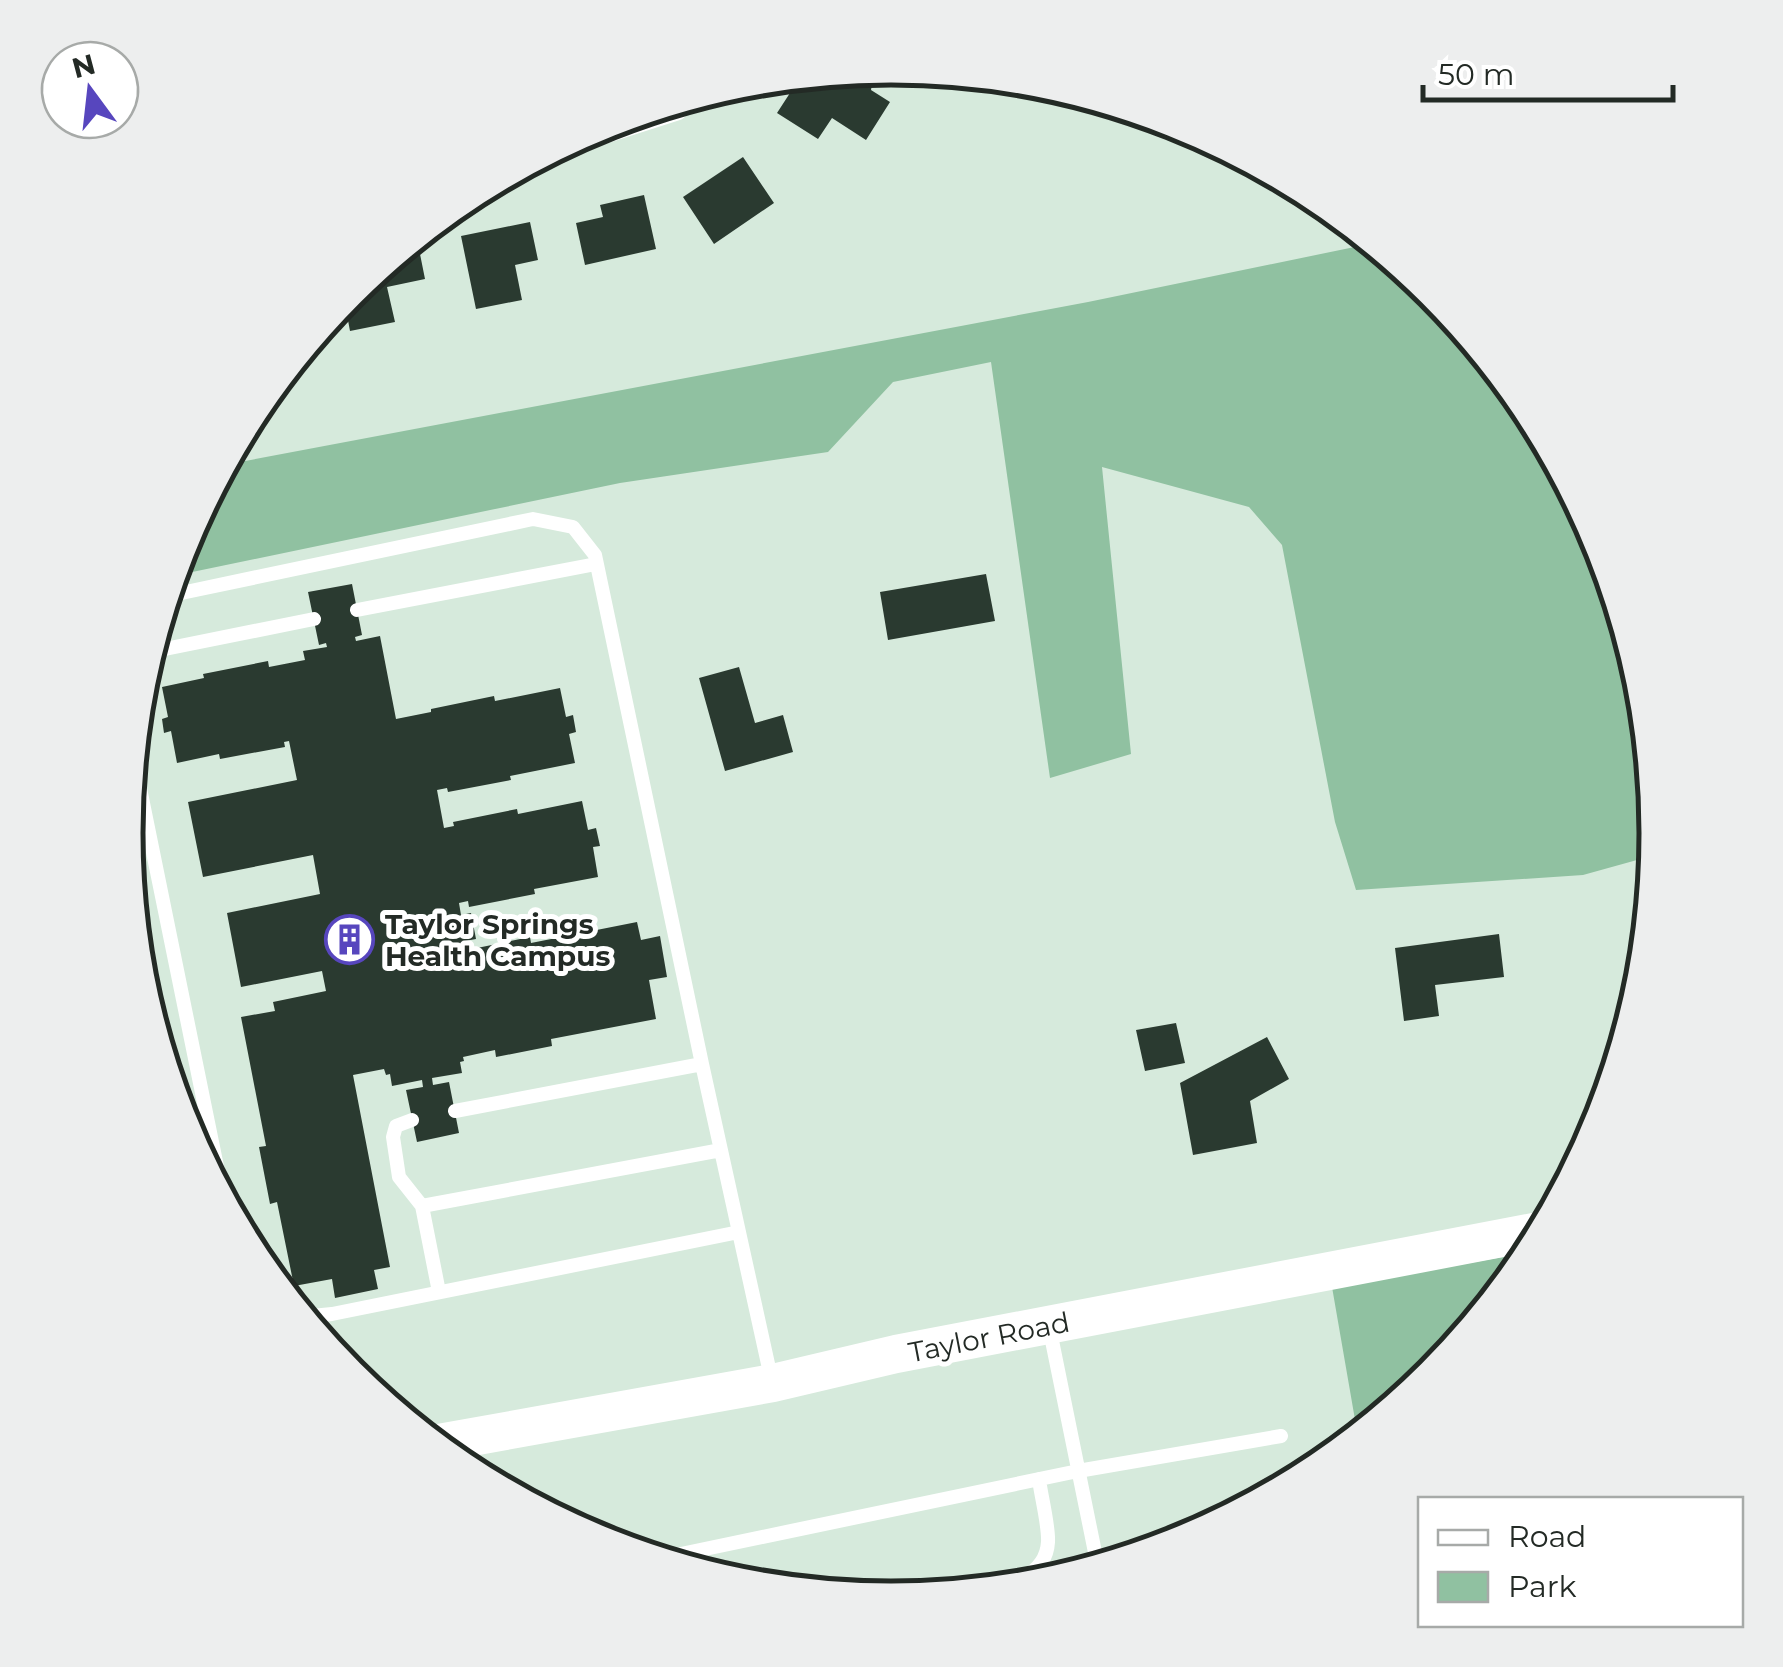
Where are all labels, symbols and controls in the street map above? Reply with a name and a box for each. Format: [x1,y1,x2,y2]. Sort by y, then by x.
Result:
north arrow [40,40,140,140]
scale bar [1423,40,1673,102]
text: N [68,47,99,85]
text: 50 m [1438,56,1515,93]
place label: Taylor Springs Health Campus [385,907,610,973]
building icon: Taylor Springs Health Campus [324,914,376,966]
street label: Taylor Road [906,1305,1072,1369]
legend [1418,1497,1743,1627]
text: Road [1508,1518,1586,1555]
text: Park [1508,1568,1577,1605]

